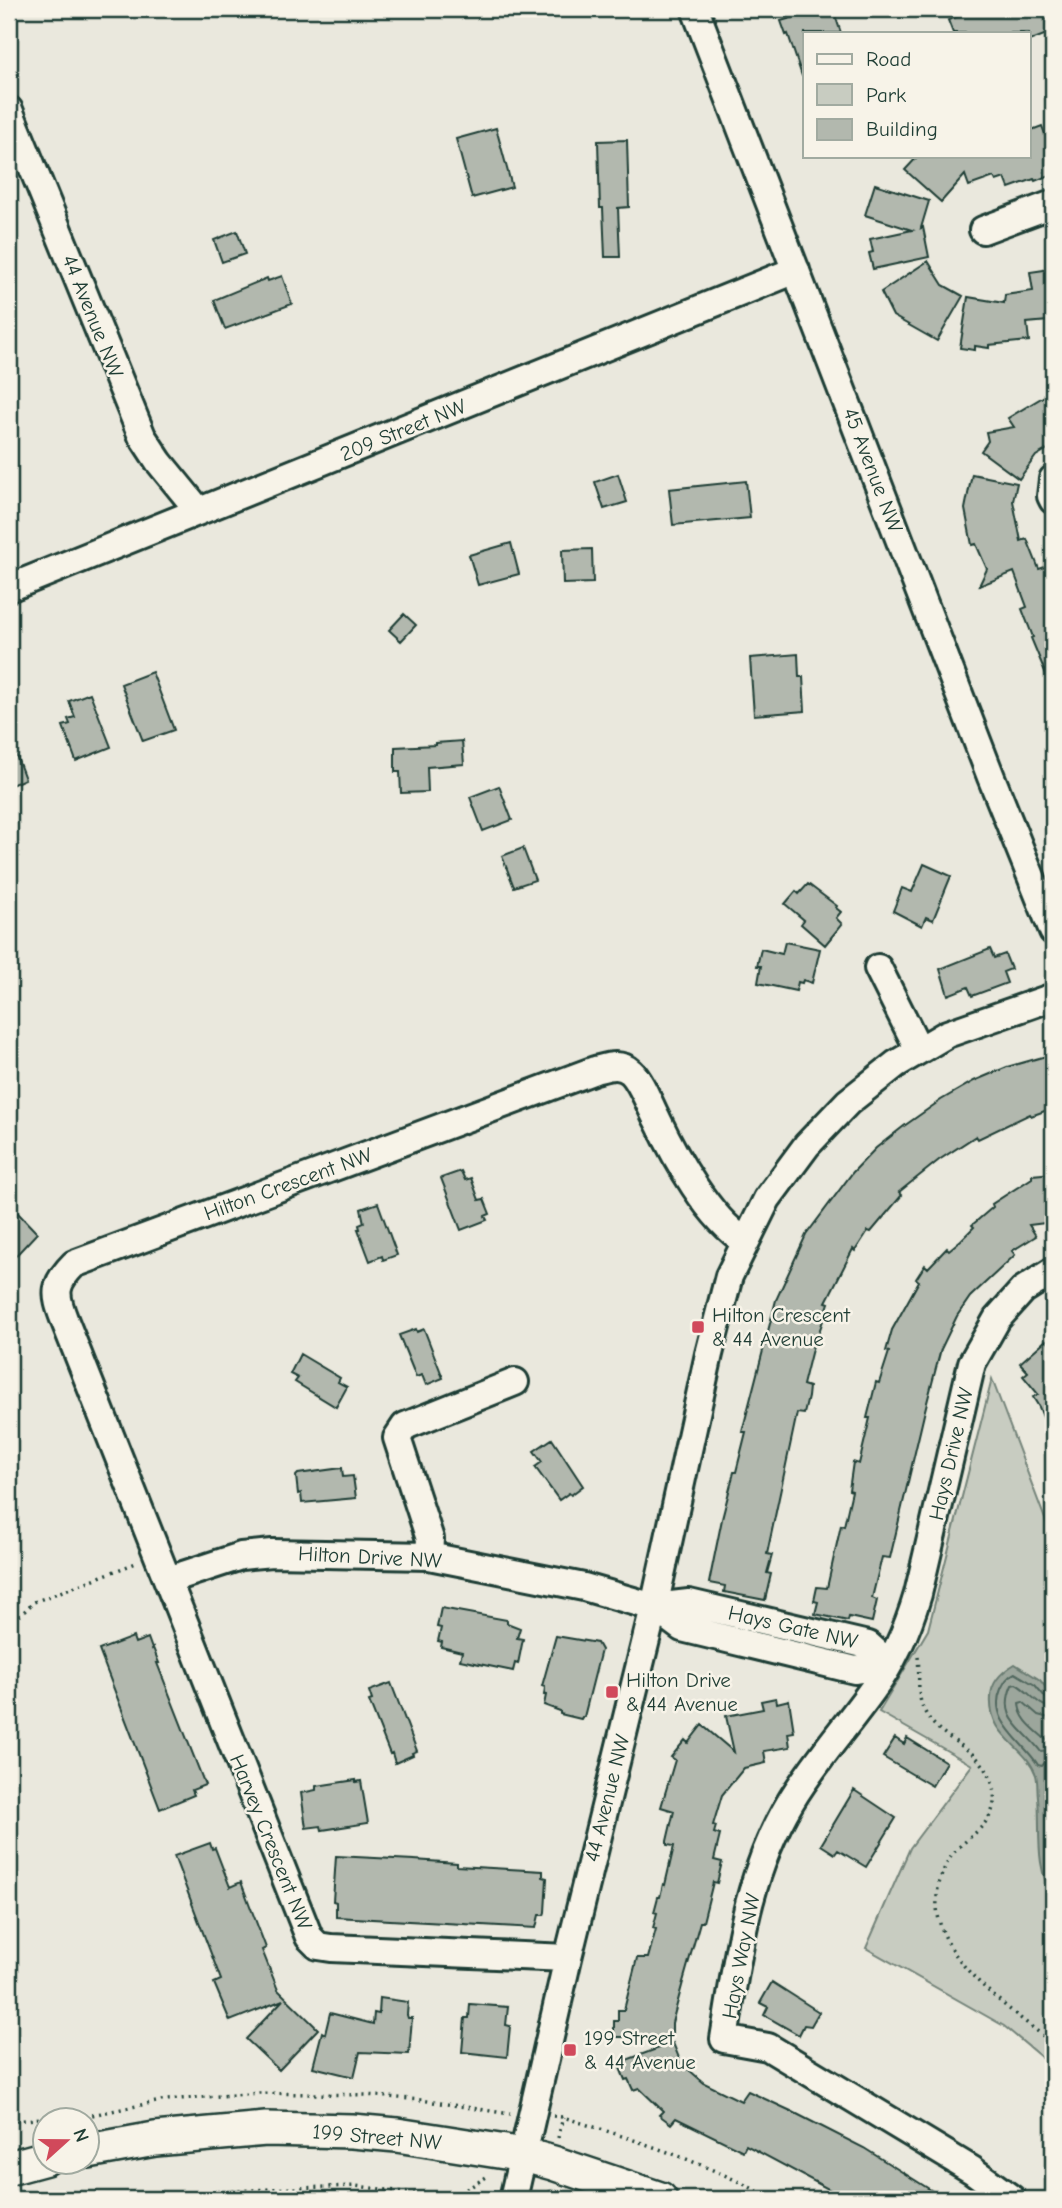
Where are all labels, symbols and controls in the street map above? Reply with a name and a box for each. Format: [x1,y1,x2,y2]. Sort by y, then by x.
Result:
legend [803,32,1030,158]
text: Road [866,47,911,71]
text: Park [866,83,906,107]
text: Building [866,117,938,141]
street label: 44 Avenue NW [57,251,129,382]
street label: 209 Street NW [337,394,470,466]
street label: 45 Avenue NW [838,404,908,536]
street label: Hilton Crescent NW [201,1142,376,1226]
place label: Hilton Crescent & 44 Avenue [712,1303,851,1351]
marker: Hilton Crescent & 44 Avenue [690,1319,706,1335]
street label: Hays Drive NW [924,1385,978,1523]
street label: Hilton Drive NW [298,1541,443,1573]
street label: Hays Gate NW [726,1600,861,1654]
place label: Hilton Drive & 44 Avenue [626,1668,738,1716]
marker: Hilton Drive & 44 Avenue [604,1684,620,1700]
street label: 44 Avenue NW [580,1731,635,1864]
street label: Harvey Crescent NW [225,1751,317,1934]
street label: Hays Way NW [717,1891,765,2021]
place label: 199 Street & 44 Avenue [584,2026,696,2074]
marker: 199 Street & 44 Avenue [562,2042,578,2058]
north arrow [32,2106,102,2176]
street label: 199 Street NW [312,2119,443,2155]
text: N [68,2126,93,2145]

